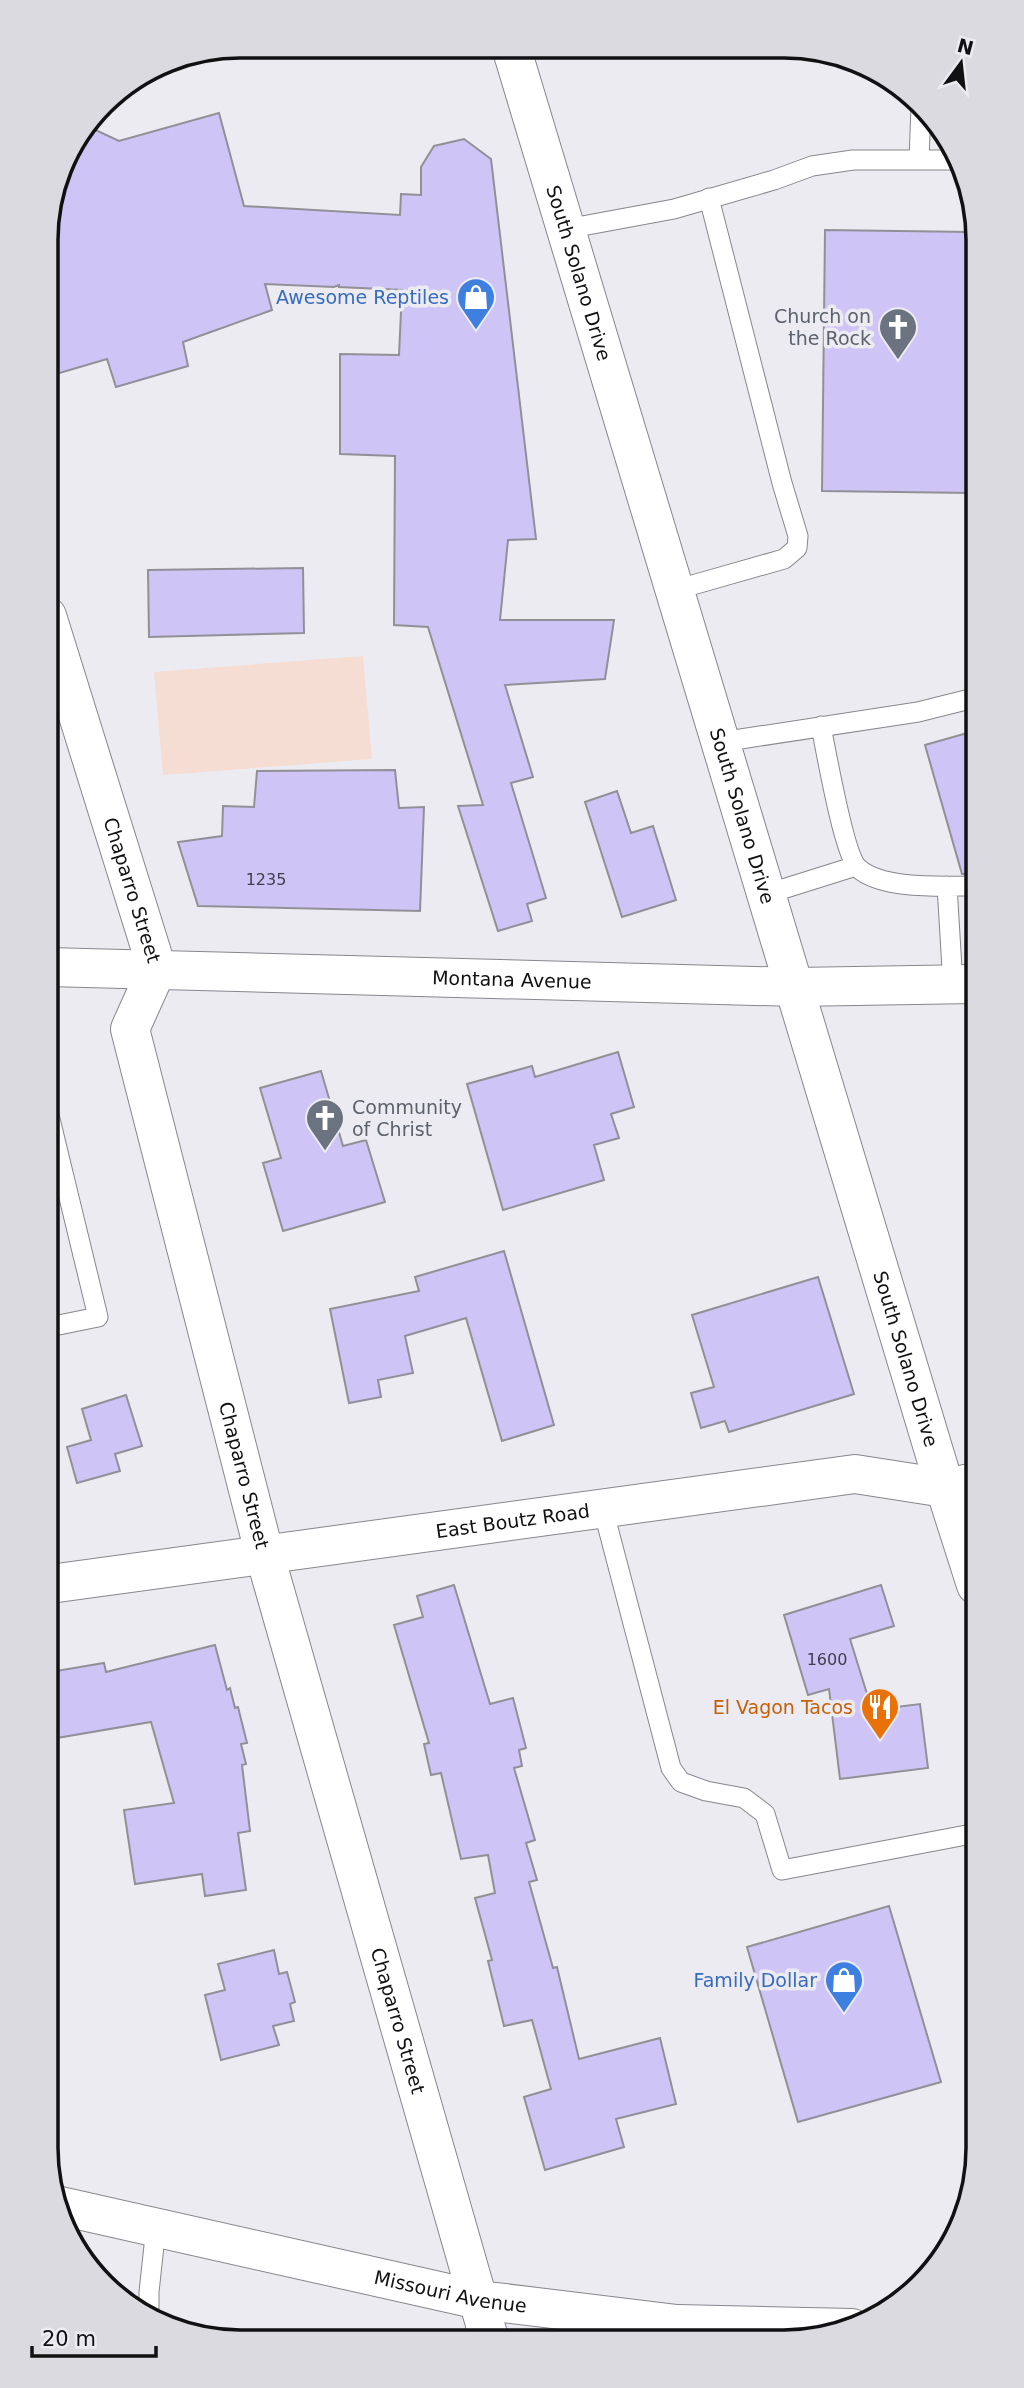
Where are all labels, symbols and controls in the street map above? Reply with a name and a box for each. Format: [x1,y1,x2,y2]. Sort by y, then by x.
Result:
north arrow [926,28,996,98]
text: N [955,34,976,59]
street label: South Solano Drive [542,183,616,363]
shop icon: Awesome Reptiles [455,276,497,331]
place label: Awesome Reptiles [276,286,449,308]
place label: Church on the Rock [774,305,871,349]
church icon: Church on the Rock [877,306,919,361]
street label: South Solano Drive [706,725,779,906]
street label: Chaparro Street [99,815,165,965]
house number: 1235 [246,870,286,889]
street label: Montana Avenue [432,966,592,993]
place label: Community of Christ [352,1096,462,1140]
church icon: Community of Christ [304,1097,346,1152]
street label: South Solano Drive [869,1268,943,1449]
street label: Chaparro Street [215,1399,274,1551]
street label: East Boutz Road [434,1499,591,1542]
house number: 1600 [807,1650,847,1669]
restaurant icon: El Vagon Tacos [859,1686,901,1741]
place label: El Vagon Tacos [713,1696,853,1718]
street label: Chaparro Street [367,1945,429,2096]
shop icon: Family Dollar [823,1959,865,2014]
place label: Family Dollar [694,1969,817,1991]
street label: Missouri Avenue [372,2266,528,2317]
scale bar [32,2314,156,2358]
text: 20 m [42,2327,96,2351]

